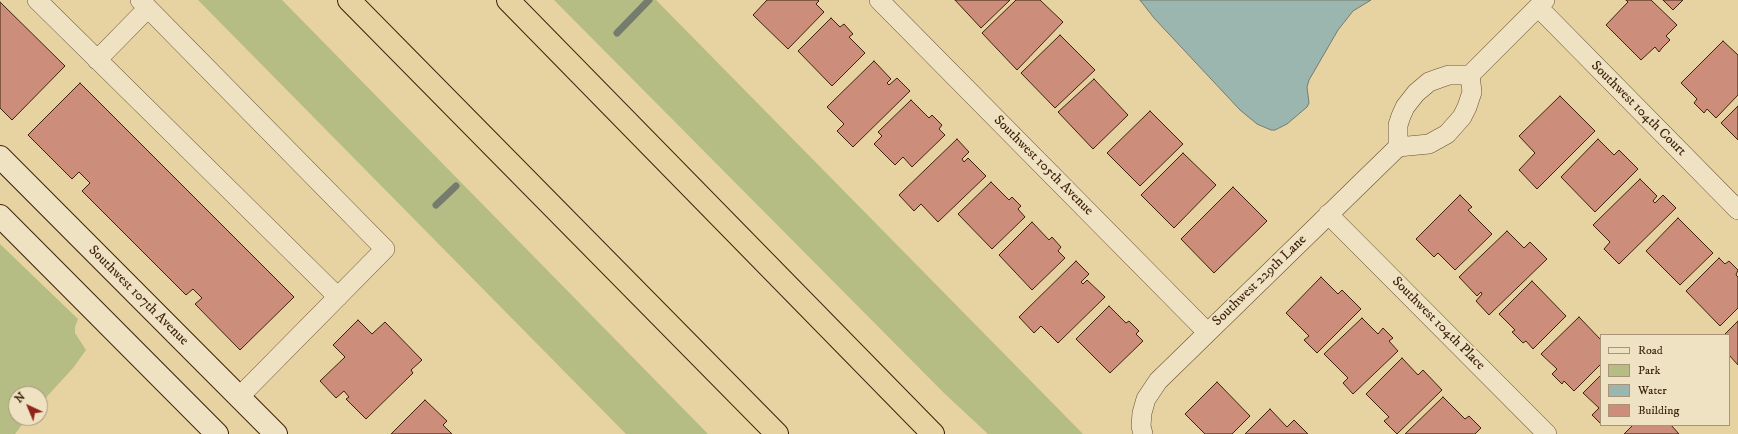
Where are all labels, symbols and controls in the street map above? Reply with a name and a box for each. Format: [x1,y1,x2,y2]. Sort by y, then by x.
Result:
street label: Southwest 104th Court [1587,58,1689,160]
street label: Southwest 105th Avenue [990,113,1096,219]
street label: Southwest 229th Lane [1209,232,1311,330]
street label: Southwest 107th Avenue [84,242,192,350]
street label: Southwest 104th Place [1388,274,1488,374]
legend [1600,334,1730,426]
text: Road [1638,343,1663,358]
text: Park [1638,363,1660,378]
text: Water [1638,383,1667,398]
north arrow [8,386,48,426]
text: N [12,390,28,406]
text: Building [1638,403,1679,418]

